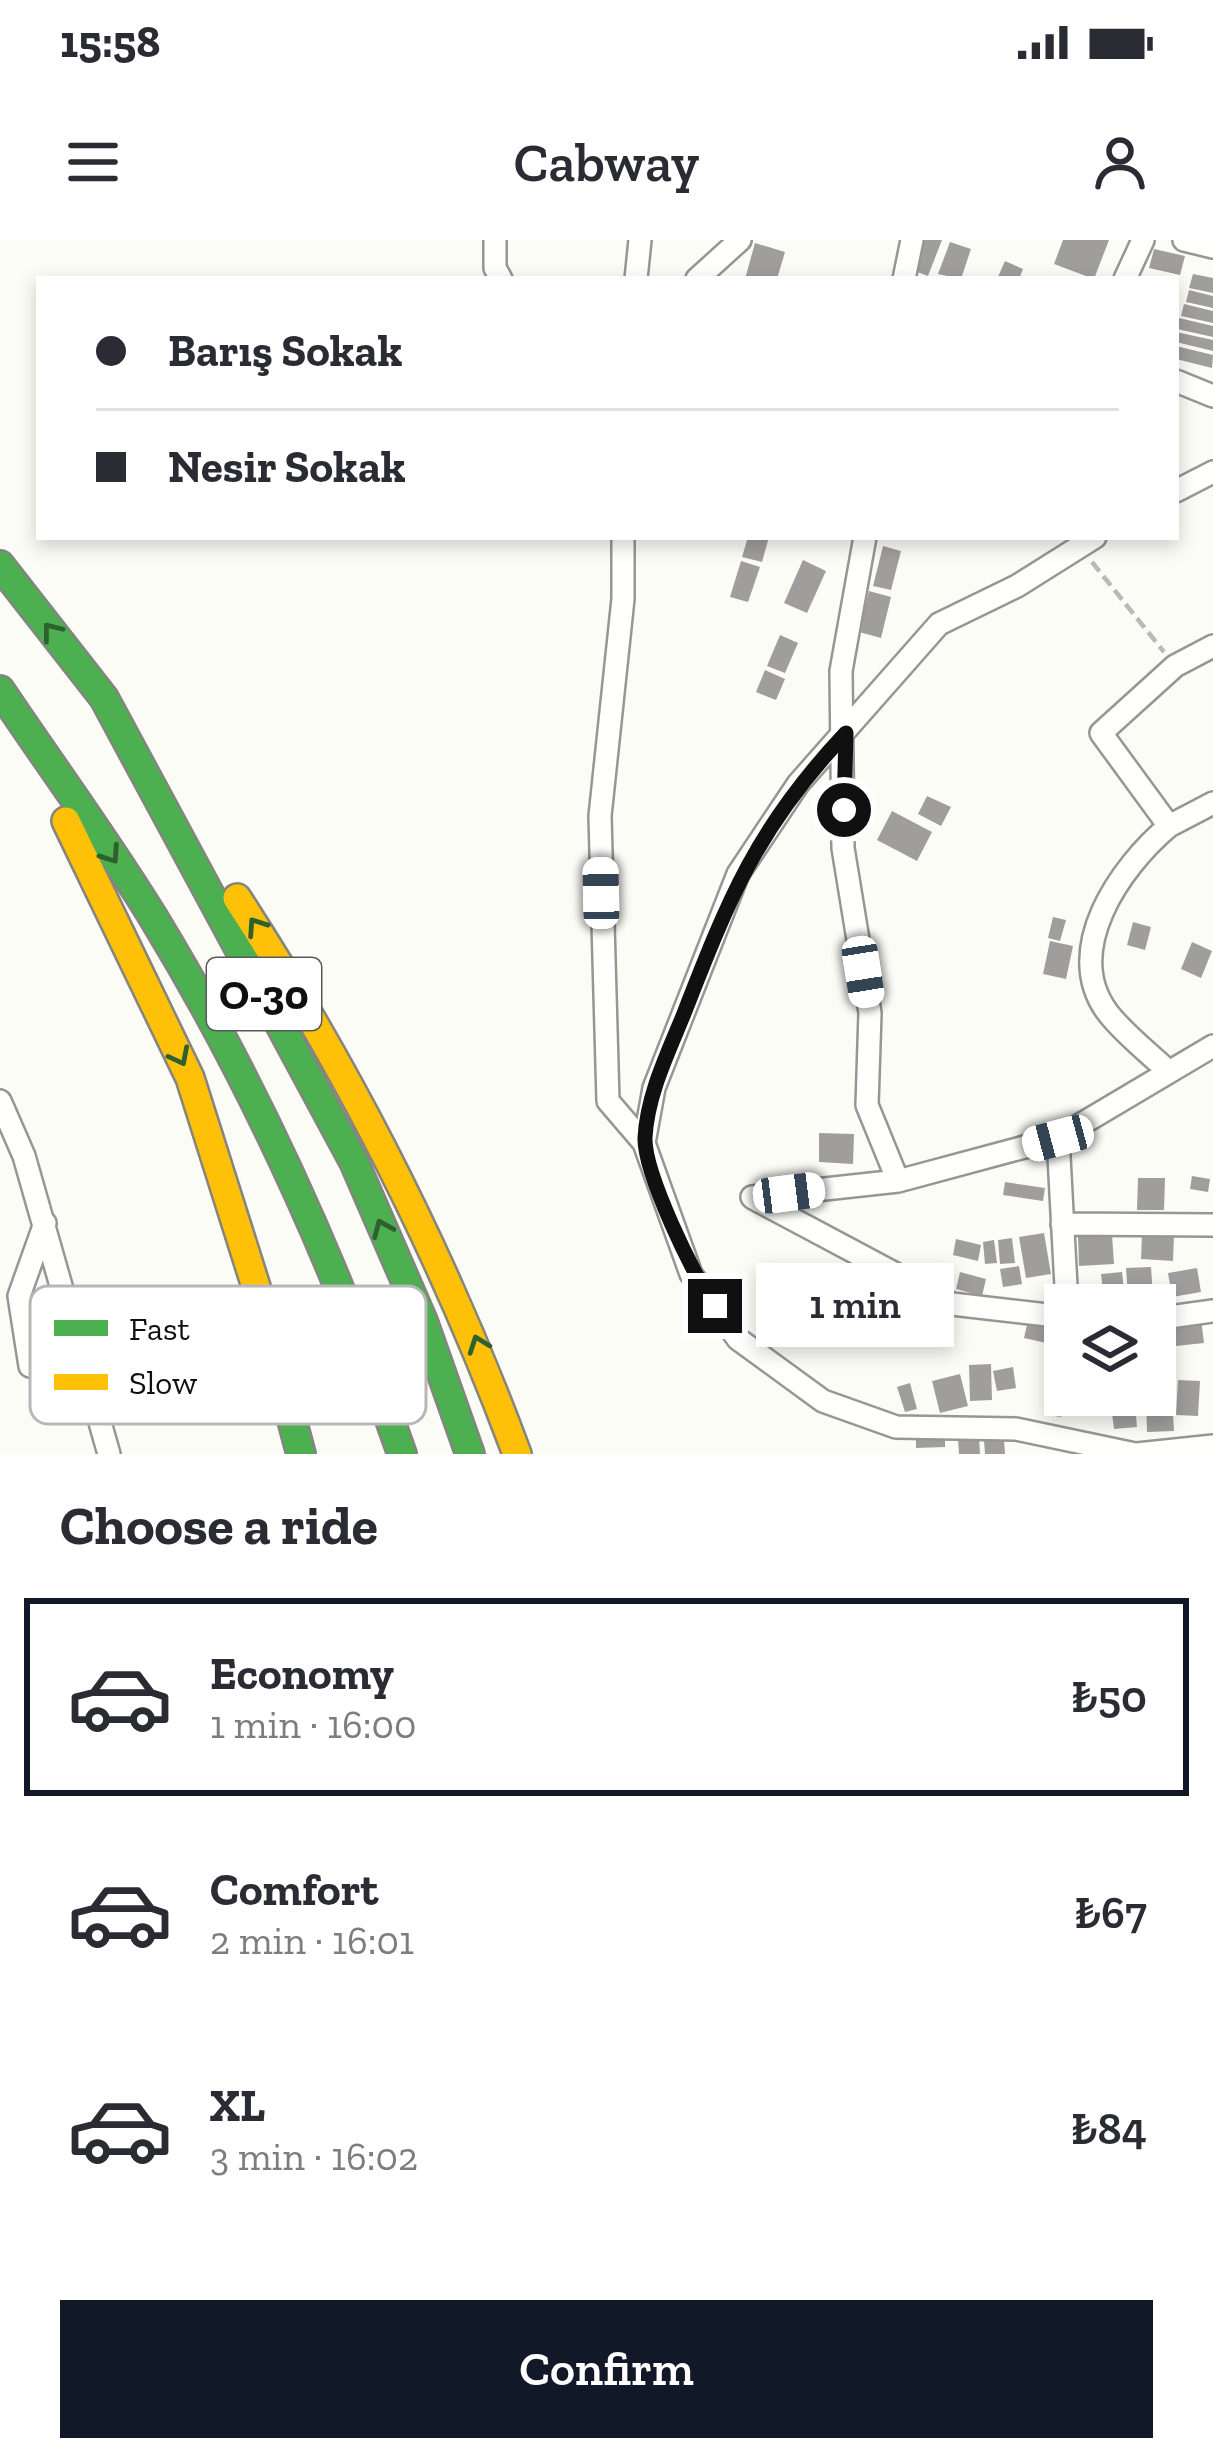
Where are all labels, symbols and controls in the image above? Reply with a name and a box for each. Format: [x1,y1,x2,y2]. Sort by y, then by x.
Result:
text: 15:58 [60,15,161,69]
icon: menu [60,129,126,195]
icon: person [1087,129,1153,195]
text: Cabway [514,130,699,195]
text: Barış Sokak [168,324,402,378]
text: Nesir Sokak [168,440,406,494]
one-way arrow [44,622,65,644]
route start [817,783,871,837]
one-way arrow [97,842,119,864]
car [582,857,620,929]
one-way arrow [248,917,270,939]
car [840,934,886,1010]
road number: O-30 [207,958,321,1030]
one-way arrow [166,1044,189,1066]
car [1019,1111,1097,1165]
car [751,1171,827,1215]
one-way arrow [373,1218,397,1240]
callout: 1 min [757,1264,955,1348]
route end [688,1279,742,1333]
text: 1 min [809,1281,901,1328]
map controls [1044,1284,1176,1416]
button: layers [1044,1284,1176,1416]
legend [30,1286,426,1424]
text: Fast [129,1309,190,1348]
one-way arrow [468,1335,492,1356]
text: Slow [129,1363,197,1402]
text: Choose a ride [60,1493,378,1558]
icon: car [66,1643,174,1751]
text: Economy [210,1647,394,1701]
text: ₺50 [1071,1670,1147,1724]
text: 1 min · 16:00 [210,1701,416,1748]
icon: car [66,1859,174,1967]
text: Comfort [210,1863,378,1917]
text: ₺67 [1074,1886,1147,1940]
text: 2 min · 16:01 [210,1917,414,1964]
icon: car [66,2075,174,2183]
text: XL [210,2079,265,2133]
text: ₺84 [1070,2102,1147,2156]
text: 3 min · 16:02 [210,2133,418,2180]
button: Confirm [60,2300,1153,2438]

